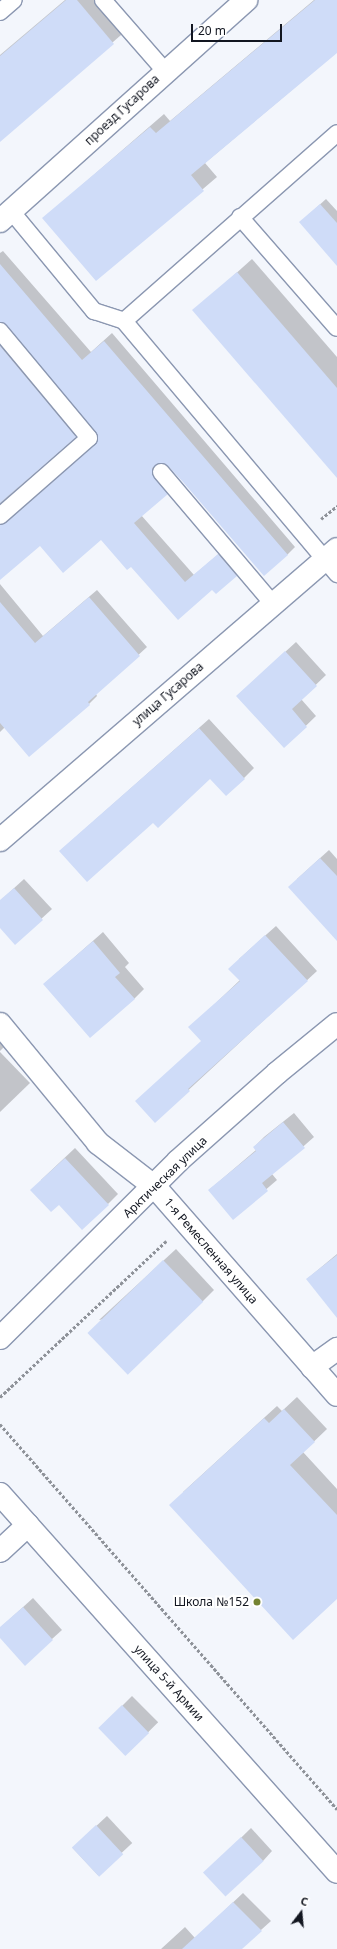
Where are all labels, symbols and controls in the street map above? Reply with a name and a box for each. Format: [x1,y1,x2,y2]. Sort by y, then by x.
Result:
scale bar [193,16,284,42]
text: 20 m [198,22,226,39]
street label: проезд Гусарова [82,72,162,148]
street label: улица Гусарова [130,659,206,729]
street label: Арктическая улица [120,1133,210,1221]
street label: 1-я Ремесленная улица [161,1195,261,1307]
place label: Школа №152 [174,1595,249,1609]
marker: Школа №152 [252,1597,262,1607]
street label: улица 5-й Армии [131,1642,207,1724]
north arrow [281,1893,321,1933]
text: С [299,1893,310,1909]

